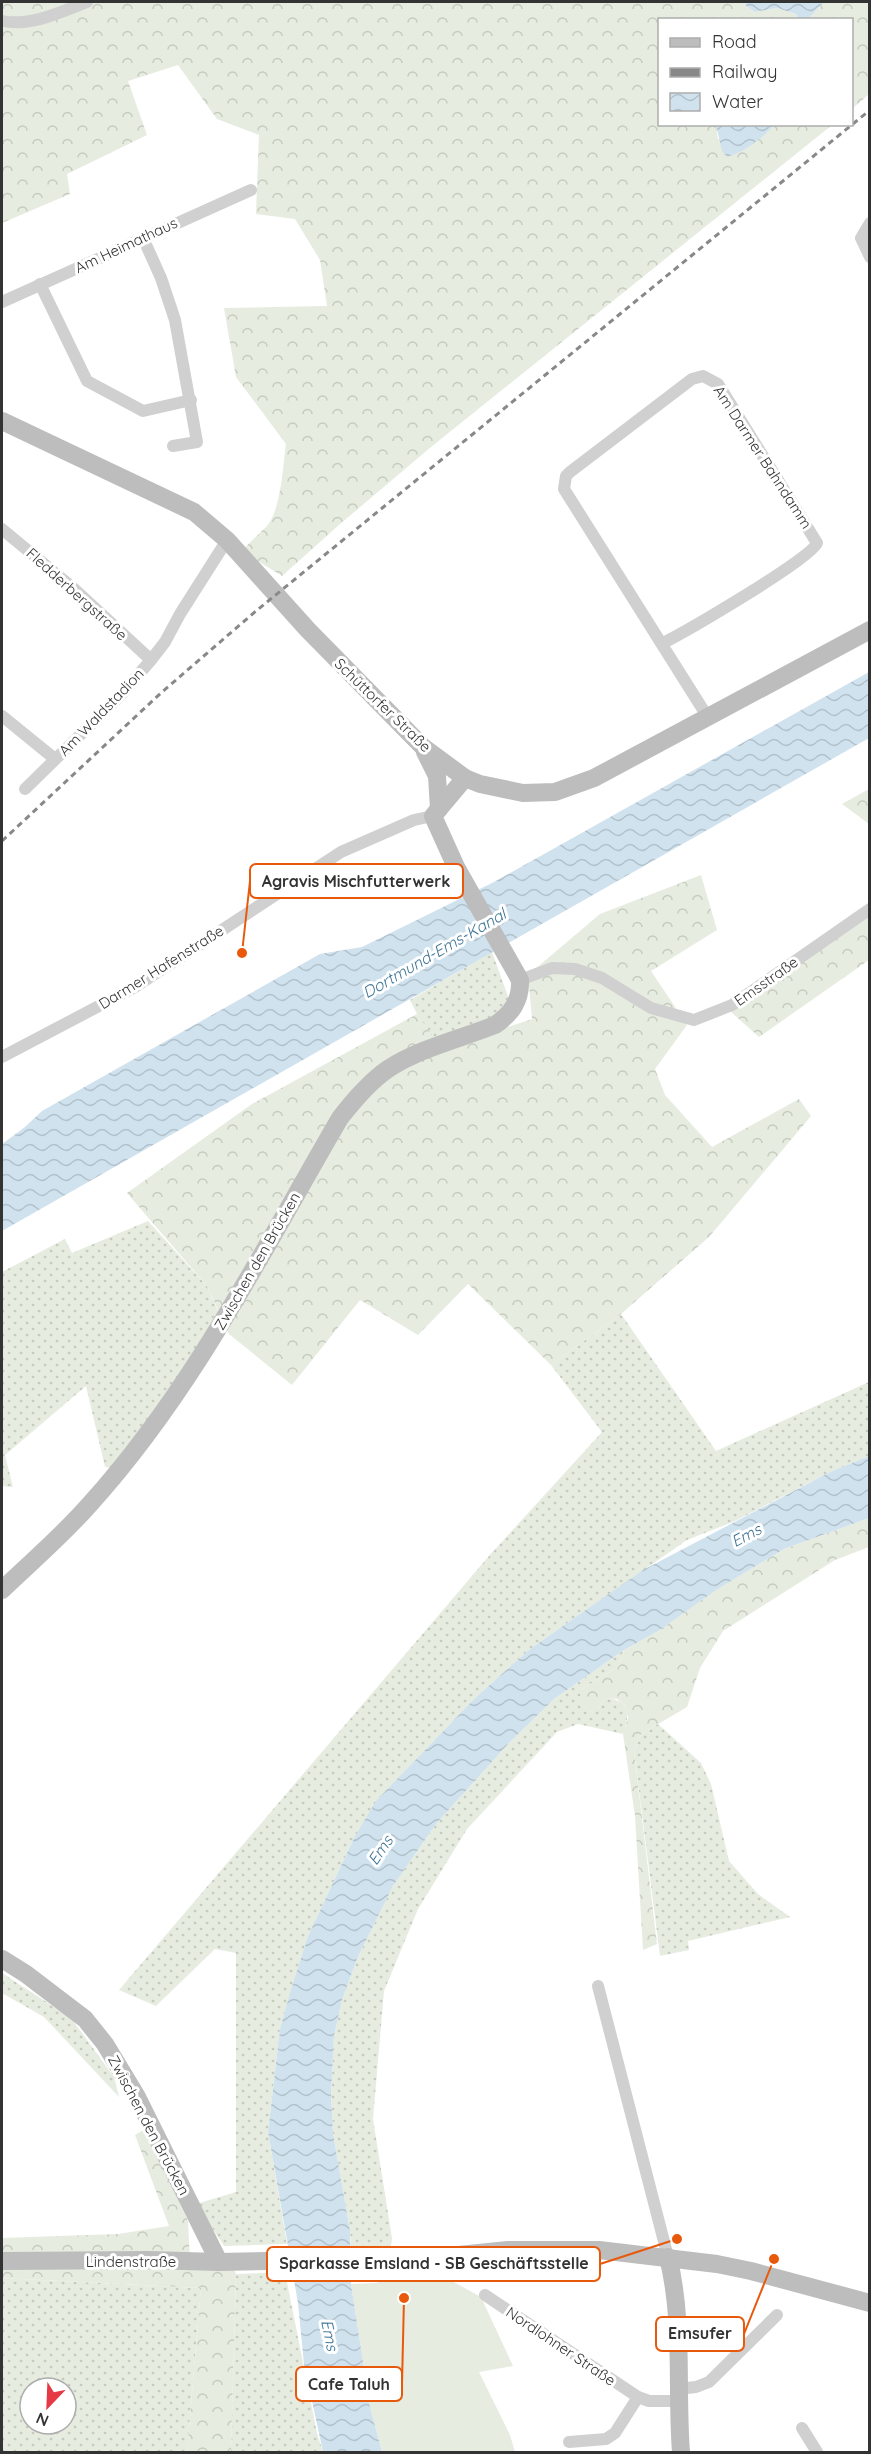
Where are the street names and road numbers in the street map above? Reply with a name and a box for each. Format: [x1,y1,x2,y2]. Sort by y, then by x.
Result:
street label: Am Heimathaus [72,213,180,277]
street label: Am Darmer Bahndamm [710,382,816,532]
street label: Fledderbergstraße [23,544,131,644]
street label: Schüttorfer Straße [331,654,435,756]
street label: Am Waldstadion [54,664,148,760]
street label: Darmer Hafenstraße [95,921,227,1013]
street label: Emsstraße [730,952,802,1010]
street label: Zwischen den Brücken [210,1189,304,1333]
street label: Zwischen den Brücken [104,2052,194,2198]
street label: Lindenstraße [86,2252,176,2271]
street label: Nordlohner Straße [503,2302,619,2390]

